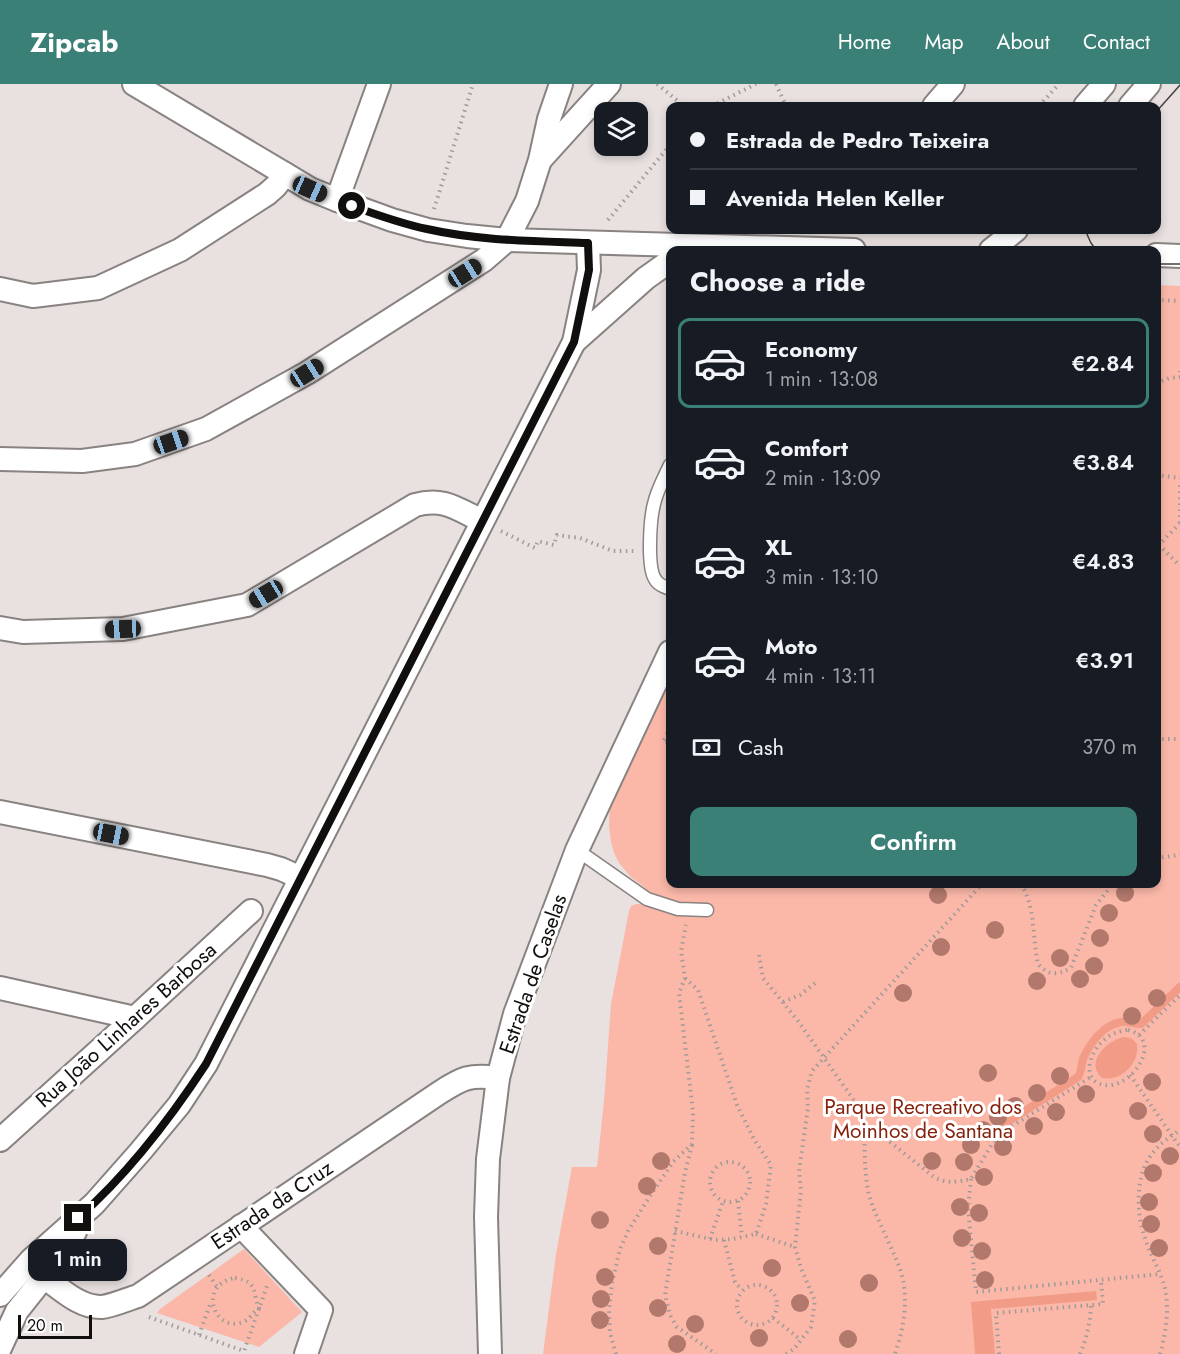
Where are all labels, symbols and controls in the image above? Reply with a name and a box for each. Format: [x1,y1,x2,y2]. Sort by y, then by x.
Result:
text: Zipcab [30,22,119,63]
text: Home [838,27,891,57]
text: Map [924,27,964,57]
text: About [997,27,1050,57]
text: Contact [1083,27,1150,57]
map controls [594,102,648,156]
button: layers [594,102,648,156]
text: Estrada de Pedro Teixeira [726,124,989,156]
car [290,173,330,205]
text: Avenida Helen Keller [726,182,944,214]
route start [338,192,365,219]
car [445,256,485,290]
text: Choose a ride [690,262,865,301]
text: Economy [765,333,857,365]
icon: car [693,336,747,390]
text: €2.84 [1072,347,1134,379]
car [287,356,327,390]
text: 1 min · 13:08 [765,365,878,394]
car [151,428,191,456]
text: Comfort [765,432,848,464]
icon: car [693,435,747,489]
text: €3.84 [1073,446,1134,478]
text: 2 min · 13:09 [765,464,881,493]
text: XL [765,531,792,563]
icon: car [693,534,747,588]
text: €4.83 [1072,545,1134,577]
text: 3 min · 13:10 [765,563,878,592]
car [246,577,286,611]
car [105,619,141,639]
text: Moto [765,630,818,662]
icon: car [693,633,747,687]
text: €3.91 [1076,644,1134,676]
text: 4 min · 13:11 [765,662,876,691]
icon: cash [690,731,723,764]
text: Cash [738,731,784,763]
text: 370 m [1082,733,1137,762]
button: Confirm [690,807,1137,876]
car [92,822,130,846]
street label: Estrada de Caselas [492,890,574,1058]
street label: Rua João Linhares Barbosa [29,935,223,1115]
park label: Parque Recreativo dos Moinhos de Santana [824,1092,1022,1146]
street label: Estrada da Cruz [205,1153,339,1257]
route end [64,1204,91,1231]
callout: 1 min [28,1239,128,1281]
text: 1 min [53,1245,102,1274]
scale bar [18,1312,92,1340]
text: 20 m [27,1314,63,1337]

